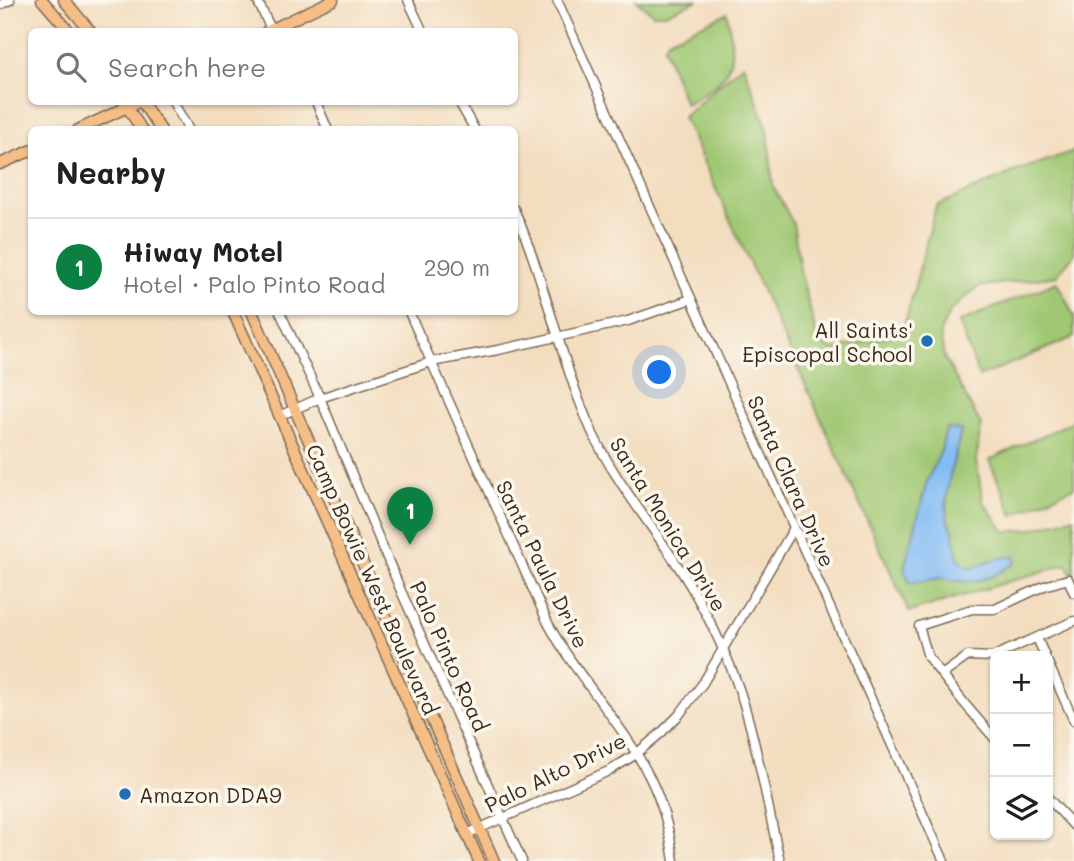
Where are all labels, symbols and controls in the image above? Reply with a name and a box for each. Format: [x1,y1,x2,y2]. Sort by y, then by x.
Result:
search box [28,28,518,105]
icon: search [52,48,90,86]
text: Search here [108,50,266,84]
text: Nearby [56,152,166,192]
text: Hiway Motel [123,235,283,269]
text: 1 [74,252,84,282]
text: 290 m [424,252,490,282]
text: Hotel · Palo Pinto Road [123,269,385,299]
place label: All Saints' Episcopal School [742,316,913,367]
marker: All Saints' Episcopal School [919,333,935,349]
your location [642,355,676,389]
street label: Santa Clara Drive [742,391,842,571]
street label: Santa Monica Drive [604,432,734,616]
street label: Camp Bowie West Boulevard [301,440,445,718]
street label: Santa Paula Drive [491,476,595,652]
pin: 1 [387,487,433,545]
street label: Palo Pinto Road [405,577,495,735]
map controls [990,651,1053,840]
button: + [990,651,1053,714]
button: − [990,714,1053,777]
street label: Palo Alto Drive [480,726,630,818]
button: layers [990,777,1053,840]
place label: Amazon DDA9 [139,781,282,808]
marker: Amazon DDA9 [117,786,133,802]

